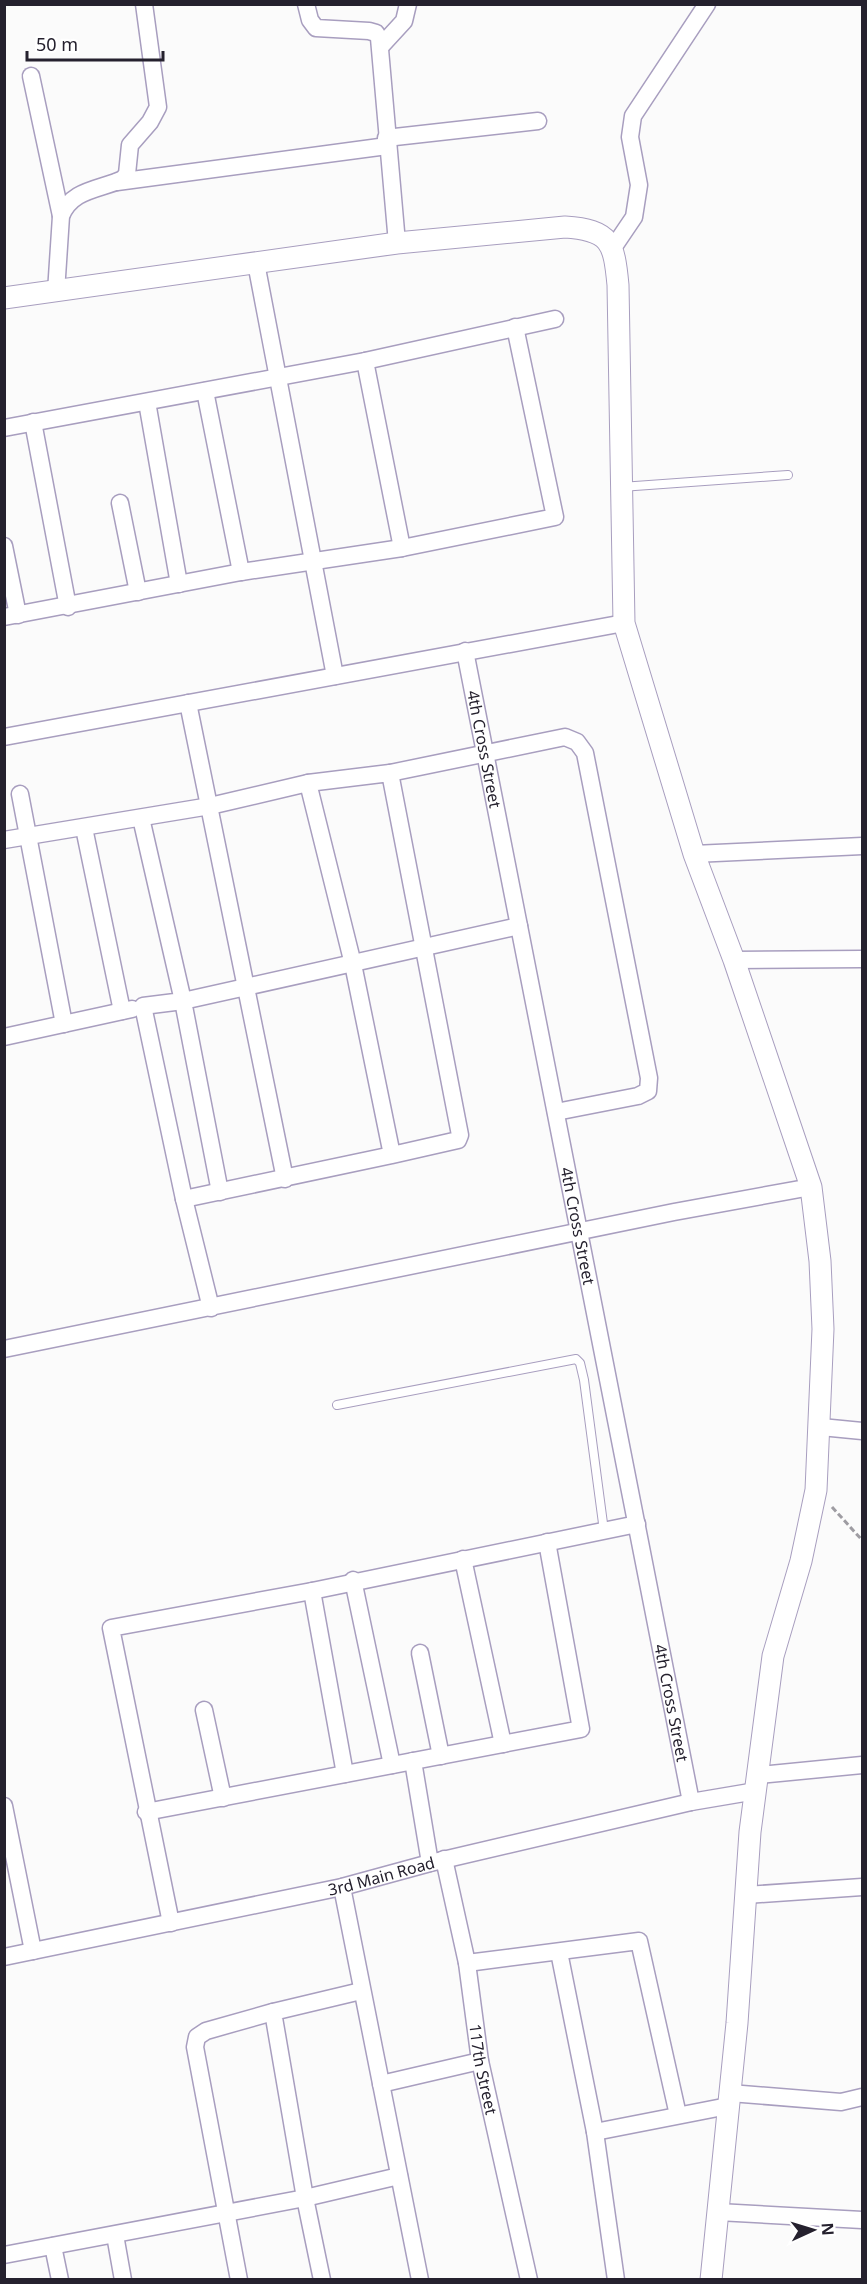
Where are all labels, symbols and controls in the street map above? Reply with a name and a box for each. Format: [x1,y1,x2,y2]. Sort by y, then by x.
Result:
scale bar [27,24,164,62]
text: 50 m [36,32,78,56]
street label: 4th Cross Street [462,688,507,810]
street label: 4th Cross Street [556,1165,600,1287]
street label: 4th Cross Street [649,1642,694,1764]
street label: 3rd Main Road [326,1851,437,1901]
street label: 117th Street [464,2022,503,2117]
north arrow [783,2200,843,2260]
text: N [817,2222,839,2236]

